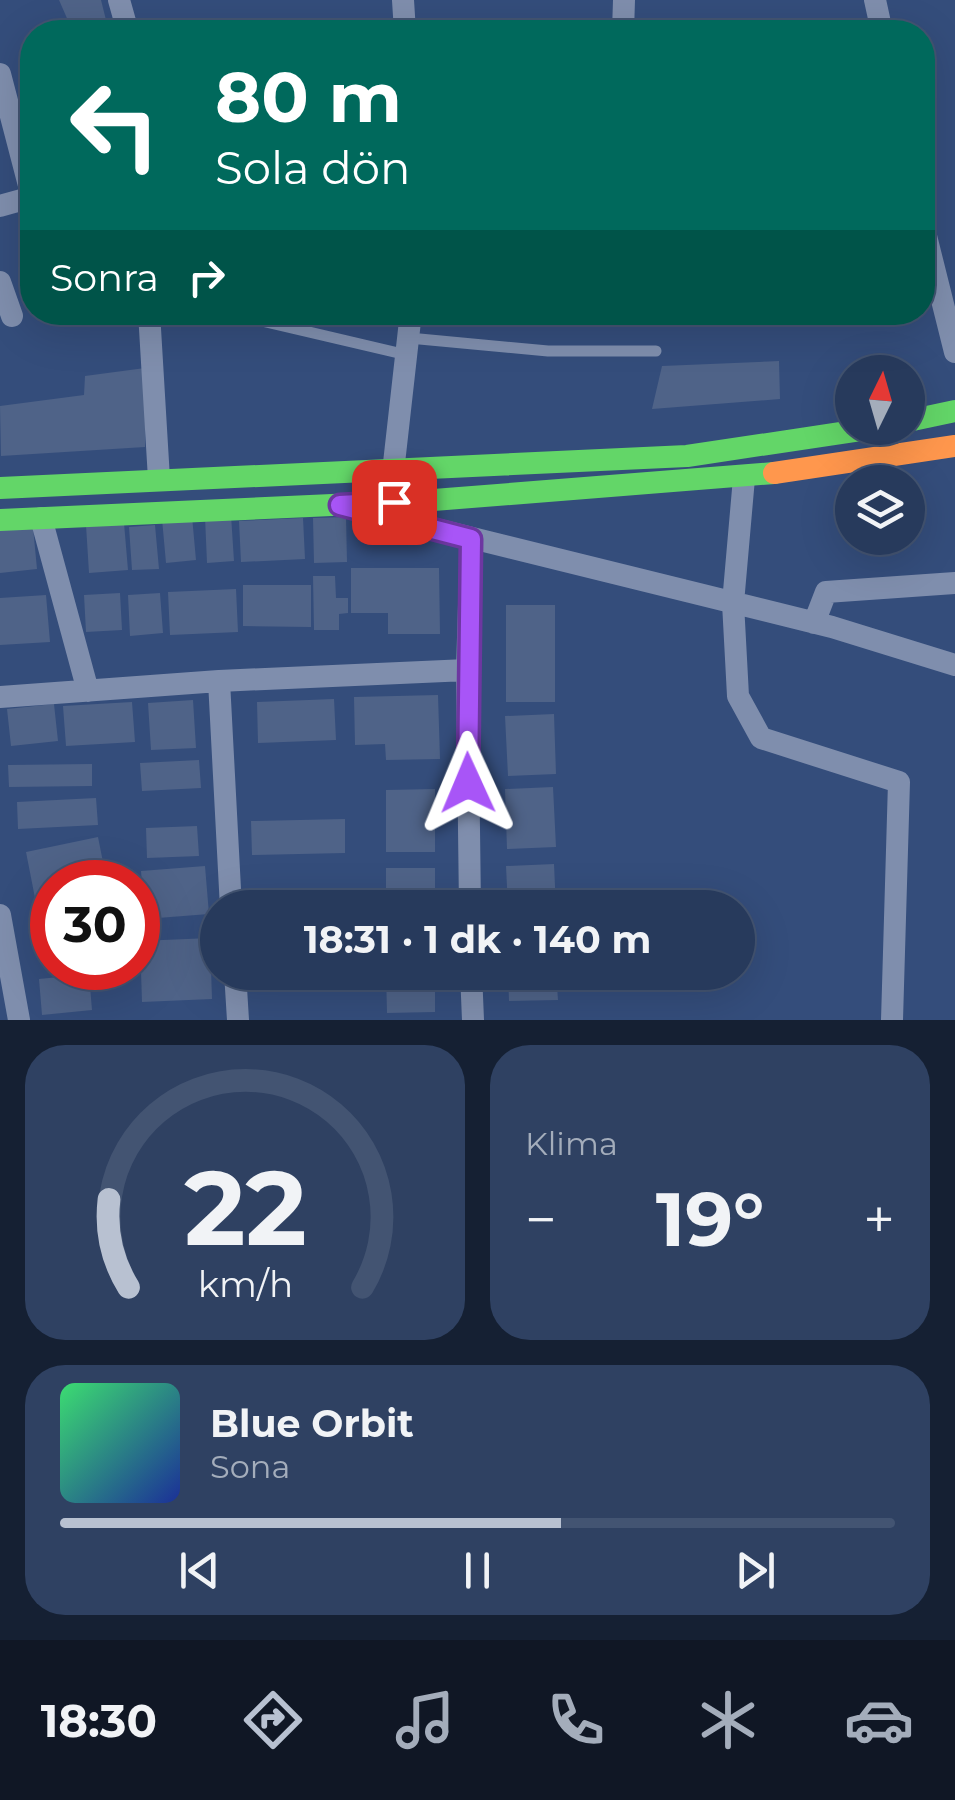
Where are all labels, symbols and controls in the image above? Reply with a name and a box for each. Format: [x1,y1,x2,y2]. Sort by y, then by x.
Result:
text: 80 m [215,54,402,140]
icon: left [50,60,180,190]
text: Sola dön [215,140,410,195]
icon: right [179,250,234,305]
text: Sonra [50,254,159,301]
north arrow [835,355,925,445]
map controls [835,355,925,555]
pin [352,460,437,545]
button: layers [835,465,925,555]
icon: arrive [367,475,422,530]
position arrow [416,731,520,835]
speed limit sign: 30 [30,860,160,990]
text: 18:31 · 1 dk · 140 m [304,916,651,963]
text: Klima [525,1124,618,1163]
text: 22 [184,1144,306,1271]
text: 19° [656,1173,764,1265]
text: − [525,1186,557,1253]
text: + [863,1186,895,1253]
text: km/h [197,1262,293,1306]
text: Blue Orbit [210,1400,414,1447]
text: Sona [210,1447,290,1486]
icon: previous [172,1543,227,1598]
icon: pause [450,1543,505,1598]
icon: next [728,1543,783,1598]
icon: directions [238,1685,308,1755]
icon: music [390,1685,460,1755]
icon: phone [541,1685,611,1755]
icon: climate [693,1685,763,1755]
icon: car [844,1685,914,1755]
text: 18:30 [41,1693,157,1748]

